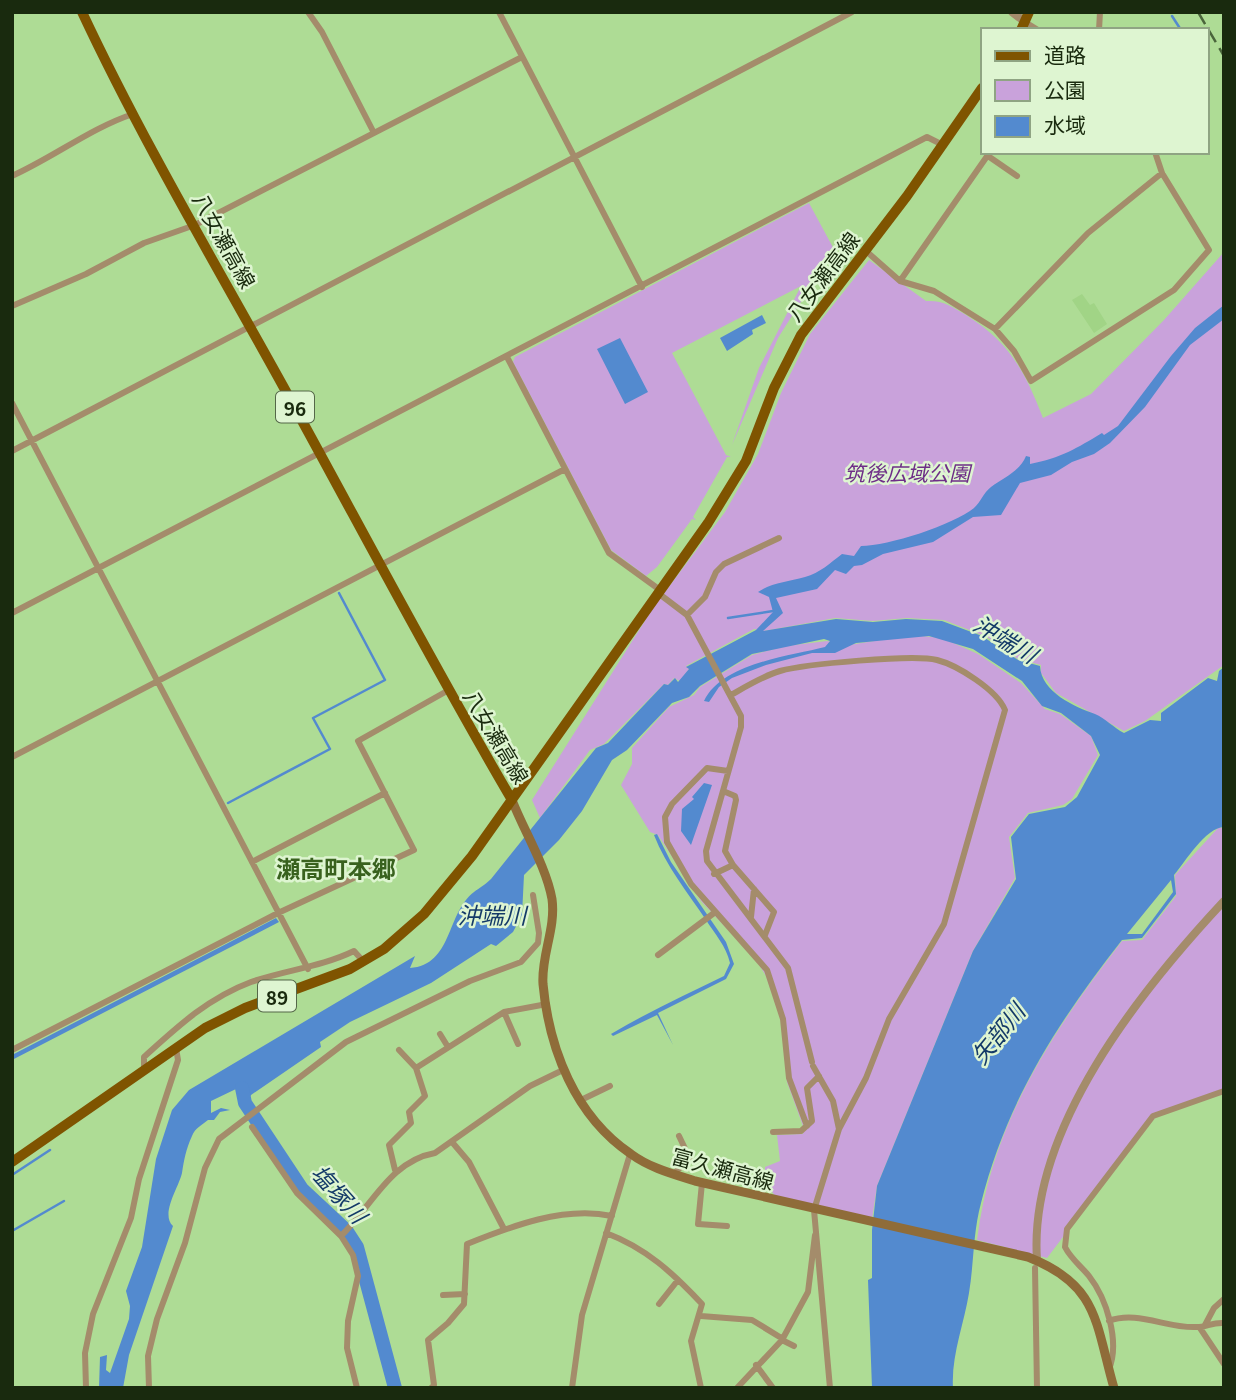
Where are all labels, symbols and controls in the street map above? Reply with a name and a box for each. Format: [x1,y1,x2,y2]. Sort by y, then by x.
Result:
legend [981,28,1208,154]
text: 道路 [1044,39,1086,69]
text: 公園 [1044,74,1086,104]
text: 水域 [1044,109,1086,139]
street label: 八女瀬高線 [186,187,264,293]
street label: 八女瀬高線 [778,225,866,327]
road number: 96 [276,392,314,422]
park label: 筑後広域公園 [844,457,973,487]
water label: 沖端川 [968,606,1047,672]
street label: 八女瀬高線 [457,683,537,789]
district label: 瀬高町本郷 [276,850,396,885]
water label: 沖端川 [458,897,530,931]
road number: 89 [258,980,296,1012]
water label: 矢部川 [962,993,1034,1071]
street label: 富久瀬高線 [668,1140,778,1196]
water label: 塩塚川 [304,1156,378,1232]

